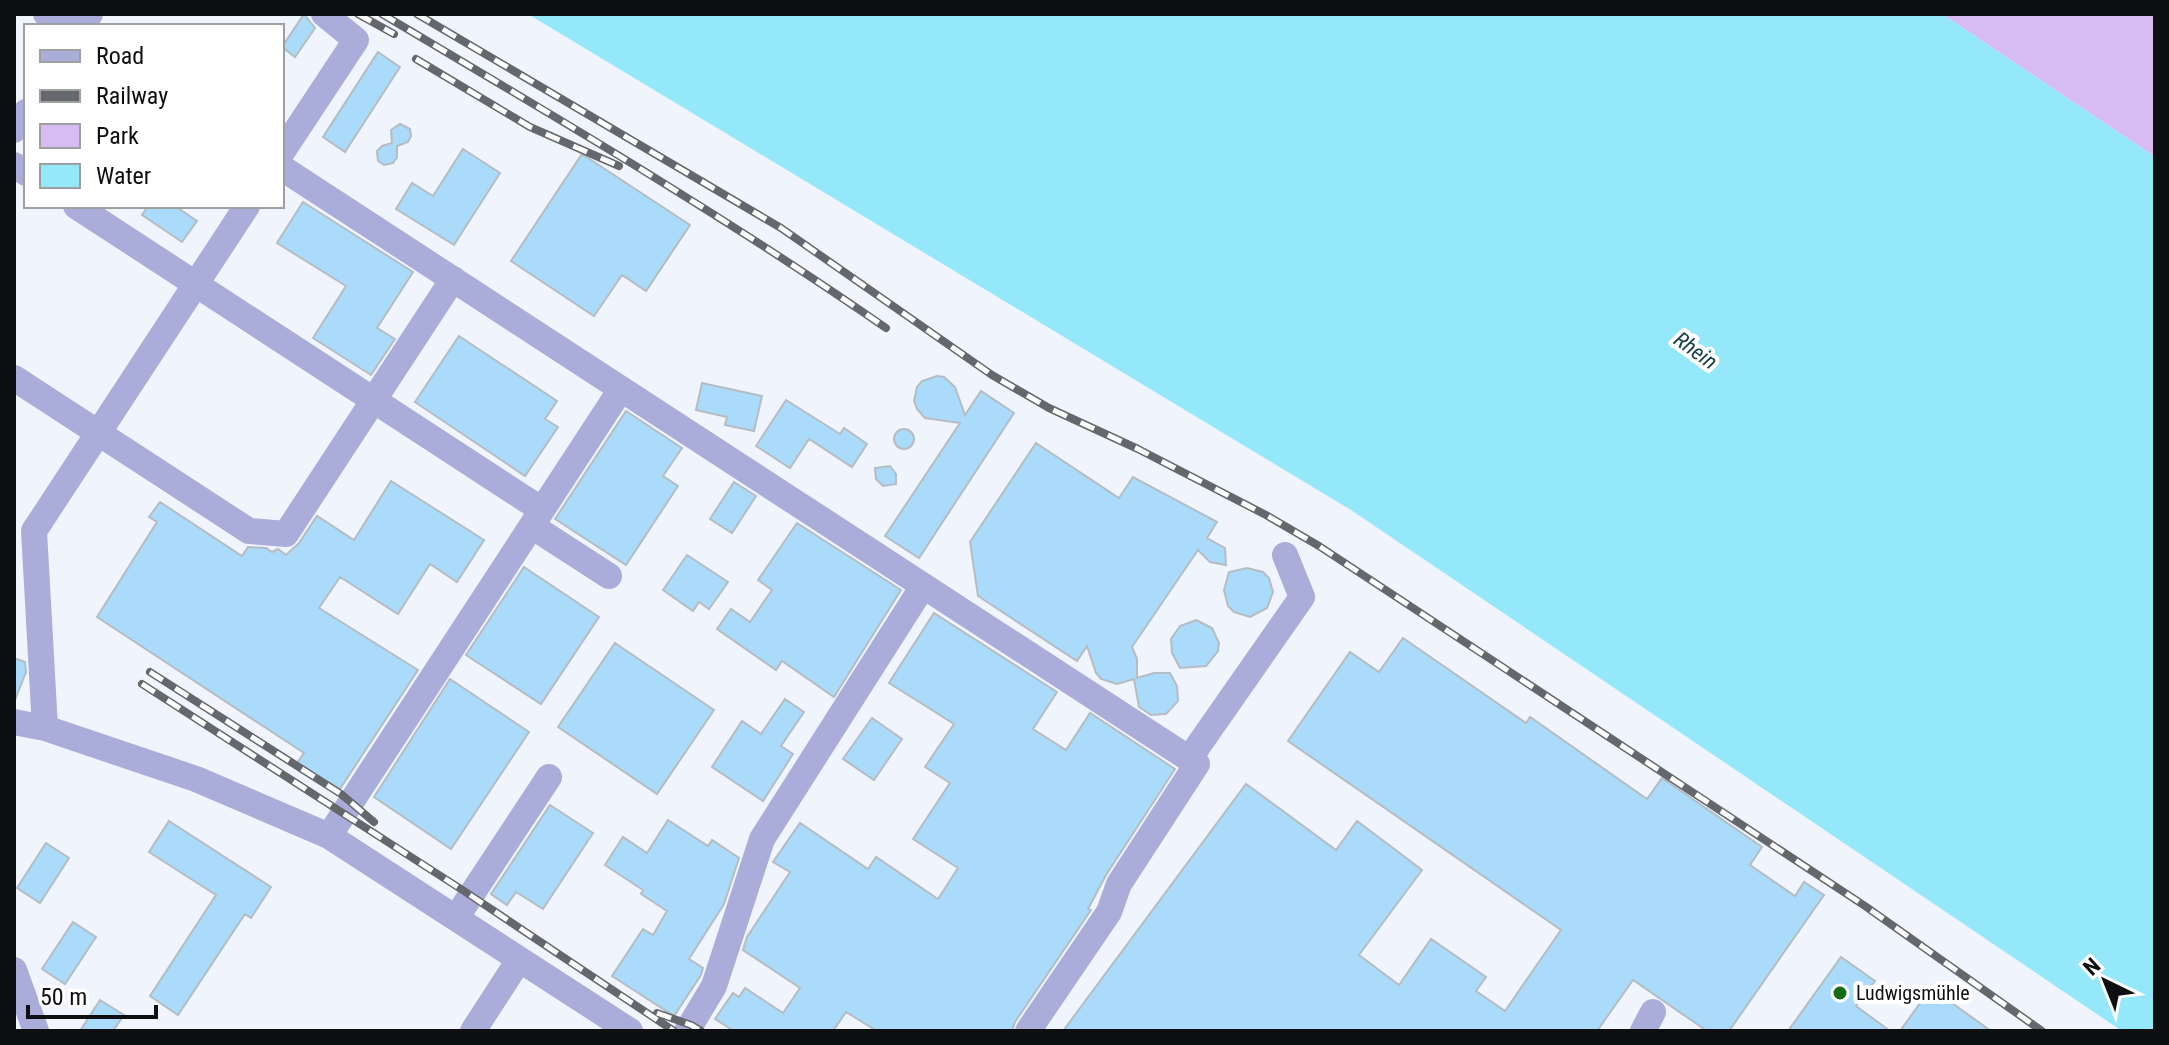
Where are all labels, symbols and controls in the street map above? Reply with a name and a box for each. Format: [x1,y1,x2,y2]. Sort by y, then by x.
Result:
legend [24,24,284,208]
text: Road [96,42,144,70]
text: Railway [96,82,168,110]
text: Park [96,122,139,150]
text: Water [96,162,151,190]
water label: Rhein [1669,327,1722,374]
north arrow [2065,941,2145,1021]
text: N [2078,953,2105,980]
scale bar [28,969,156,1019]
place label: Ludwigsmühle [1856,981,1970,1005]
text: 50 m [40,983,87,1011]
marker: Ludwigsmühle [1831,984,1849,1002]

